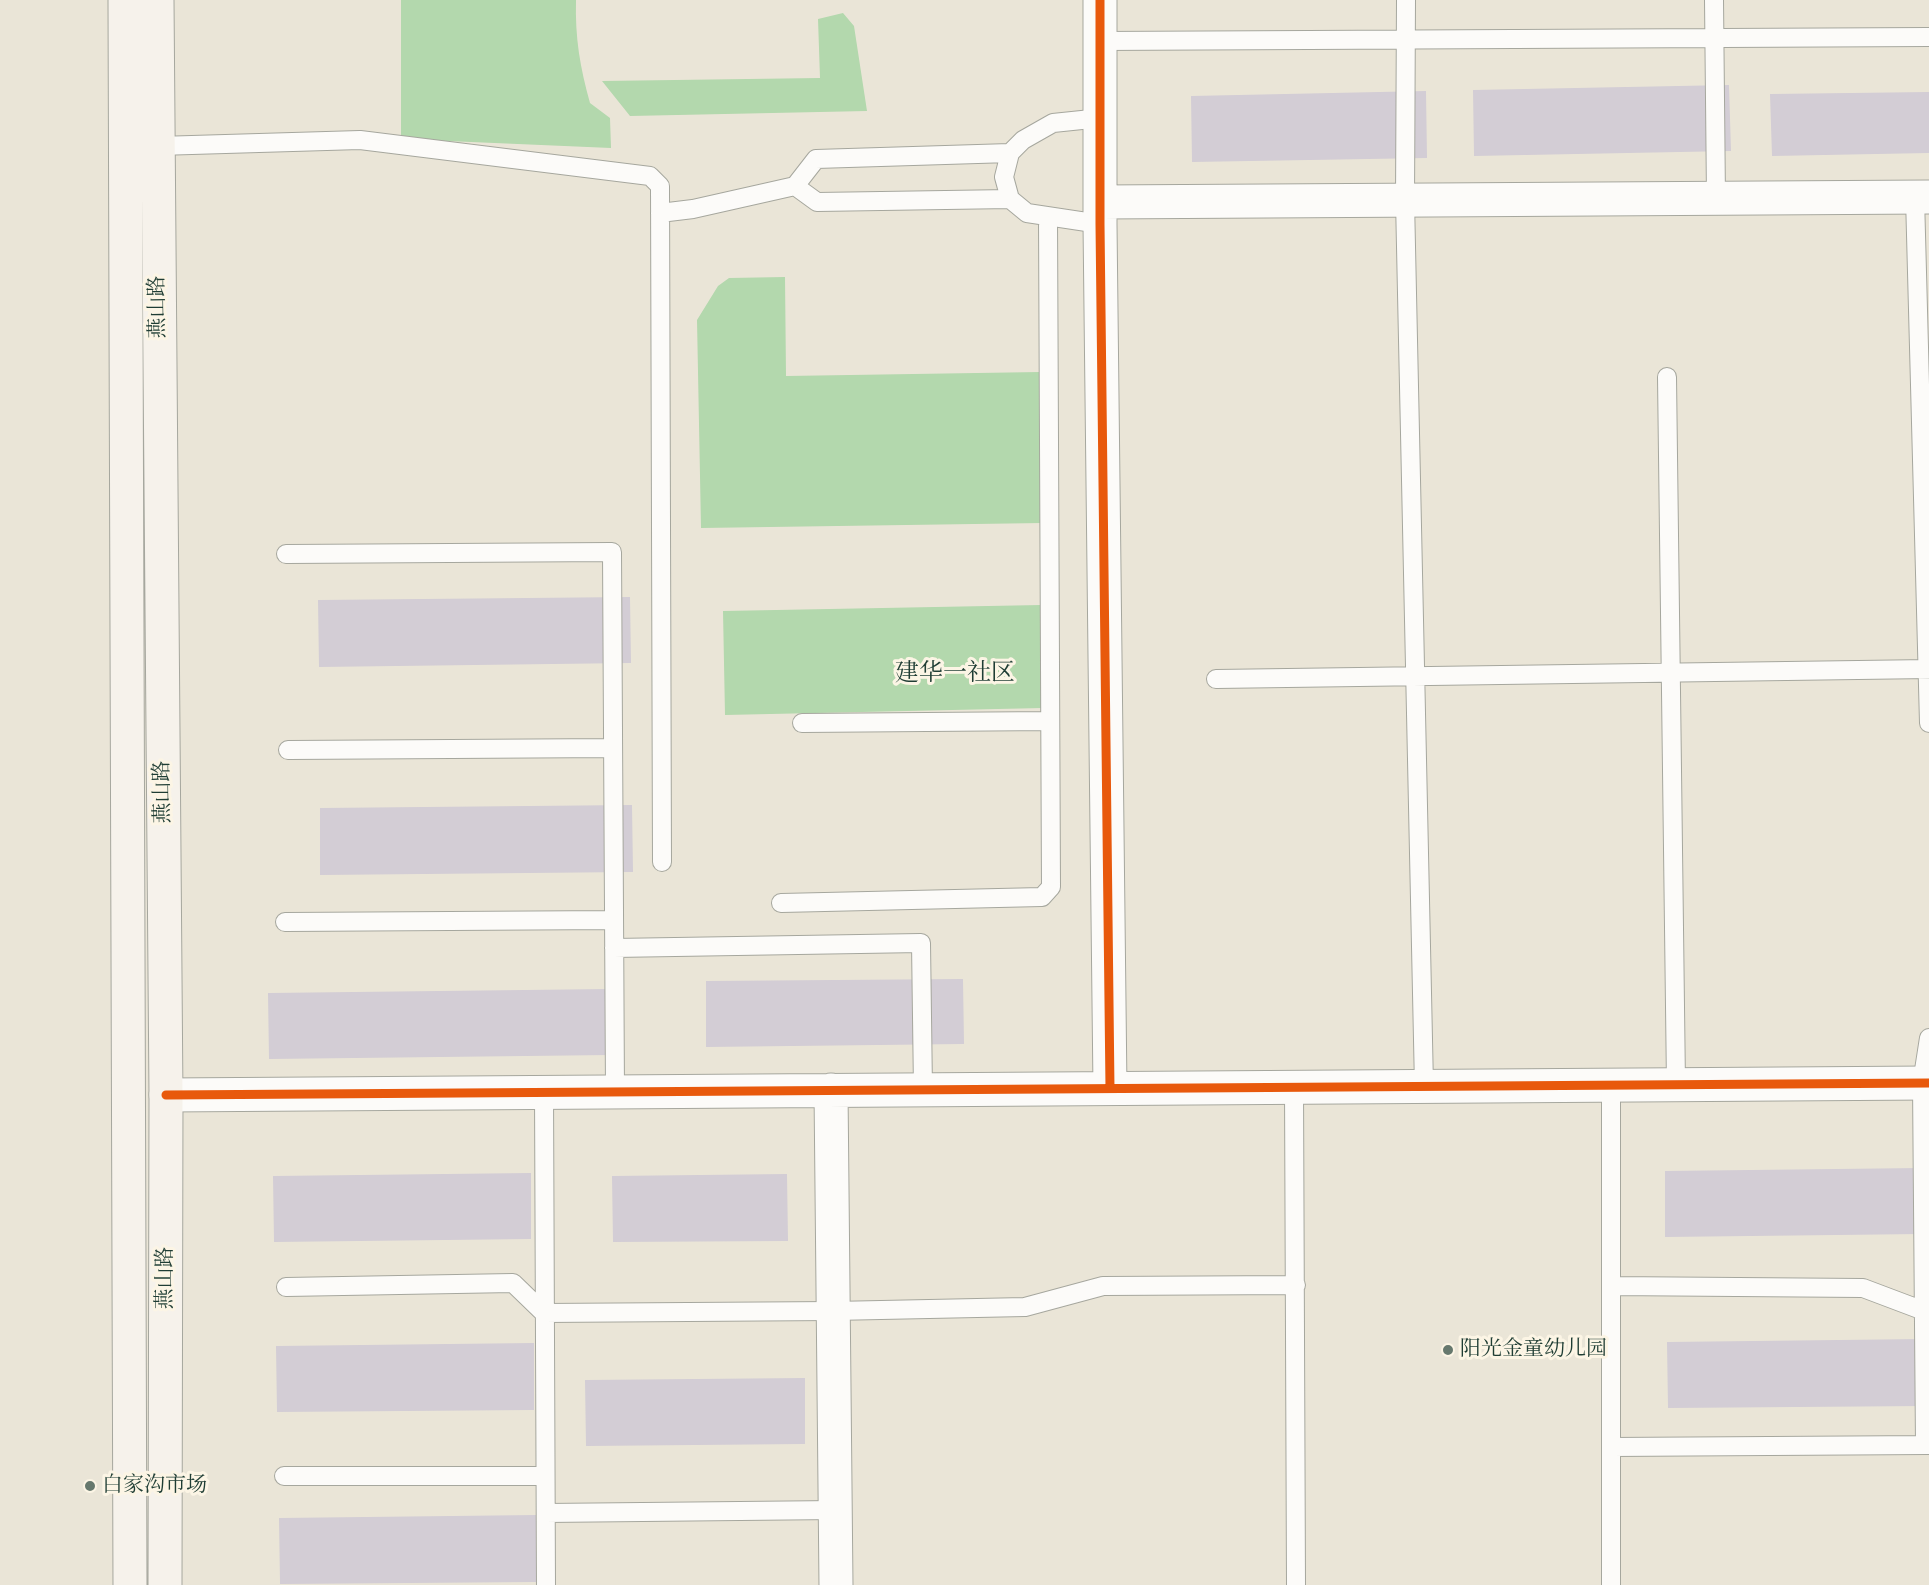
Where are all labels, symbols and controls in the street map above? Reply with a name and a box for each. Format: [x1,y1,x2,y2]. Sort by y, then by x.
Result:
street label: 燕山路 [146,275,172,339]
district label: 建华一社区 [895,661,1015,689]
street label: 燕山路 [151,760,177,824]
street label: 燕山路 [153,1247,179,1309]
place label: 阳光金童幼儿园 [1460,1337,1607,1363]
marker: 阳光金童幼儿园 [1441,1343,1455,1357]
place label: 白家沟市场 [102,1473,207,1499]
marker: 白家沟市场 [83,1479,97,1493]

